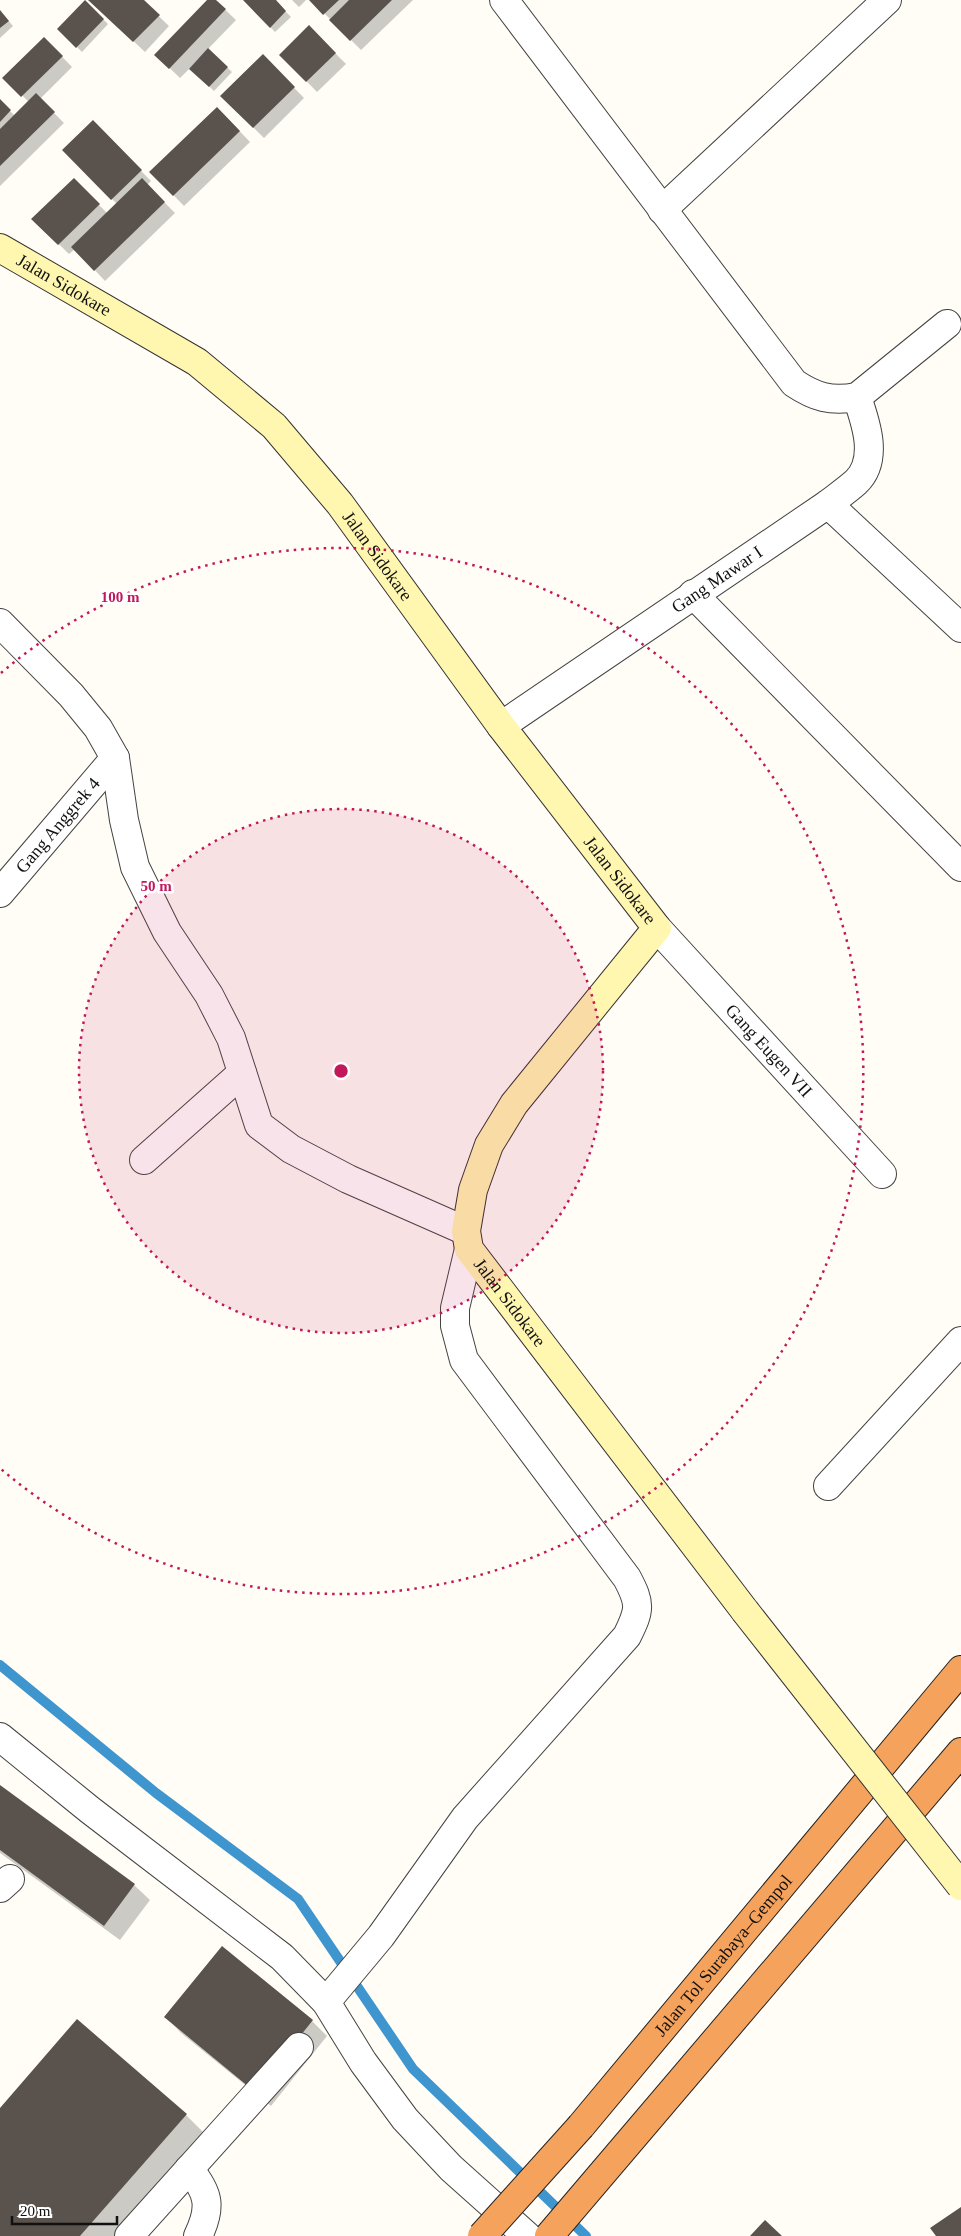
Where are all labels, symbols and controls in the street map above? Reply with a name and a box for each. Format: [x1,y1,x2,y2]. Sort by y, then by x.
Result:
street label: Jalan Sidokare [13,250,115,320]
street label: Jalan Sidokare [339,507,417,604]
street label: Gang Mawar I [668,542,766,617]
text: 100 m [101,589,140,605]
street label: Gang Anggrek 4 [12,773,104,877]
street label: Jalan Sidokare [580,832,660,928]
text: 50 m [140,878,172,894]
street label: Gang Eugen VII [722,1000,816,1101]
centre of rings [332,1062,350,1080]
street label: Jalan Sidokare [470,1254,550,1351]
street label: Jalan Tol Surabaya–Gempol [650,1871,796,2040]
scale bar [12,2194,118,2226]
text: 20 m [20,2203,51,2219]

